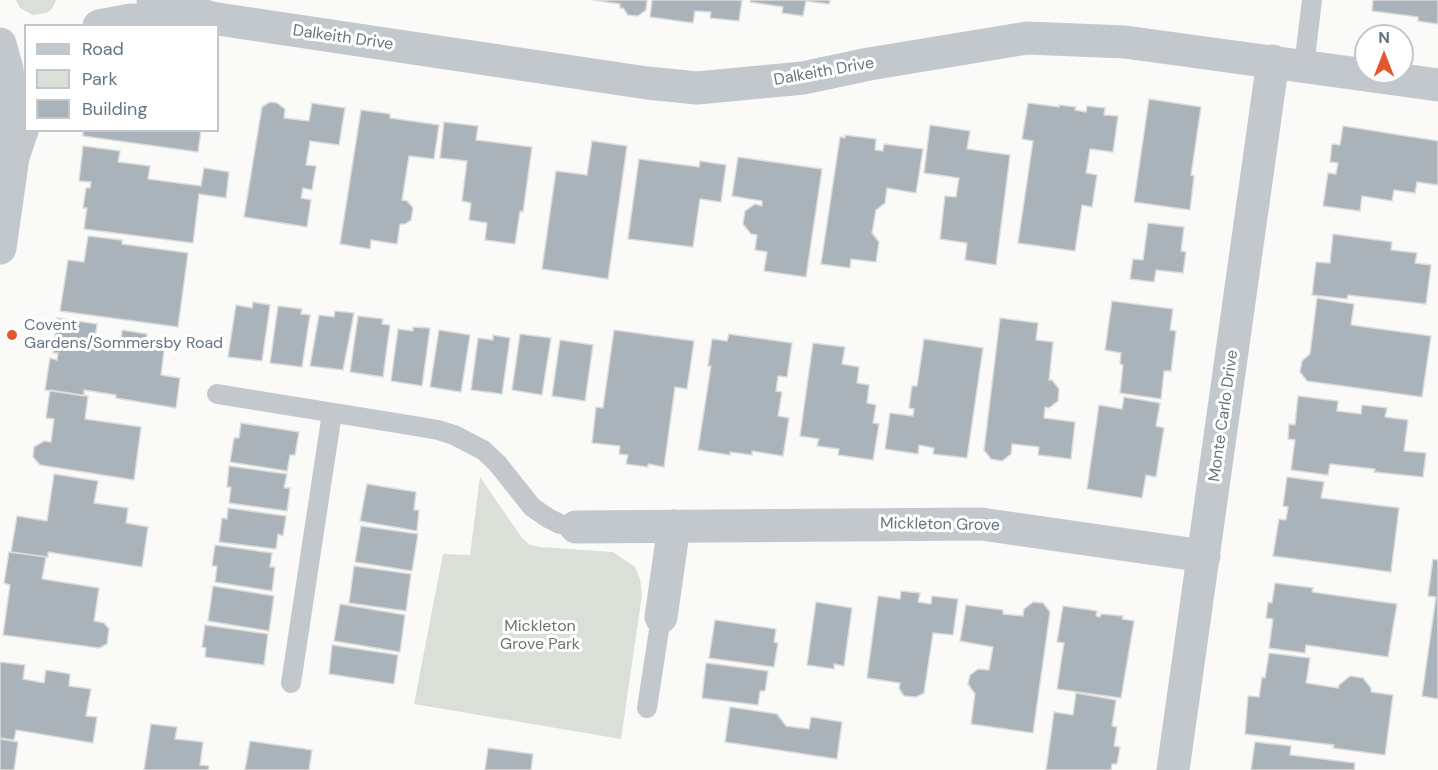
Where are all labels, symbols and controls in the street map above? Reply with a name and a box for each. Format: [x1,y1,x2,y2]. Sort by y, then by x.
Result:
street label: Dalkeith Drive [292,21,394,55]
legend [24,24,219,132]
north arrow [1354,24,1414,84]
text: N [1378,27,1390,48]
text: Road [82,37,124,61]
street label: Dalkeith Drive [772,54,876,90]
text: Park [82,67,118,91]
text: Building [82,97,147,121]
place label: Covent Gardens/Sommersby Road [24,316,223,354]
marker: Covent Gardens/Sommersby Road [5,328,19,342]
street label: Monte Carlo Drive [1205,349,1243,483]
street label: Mickleton Grove [880,514,1000,536]
park label: Mickleton Grove Park [500,617,580,655]

